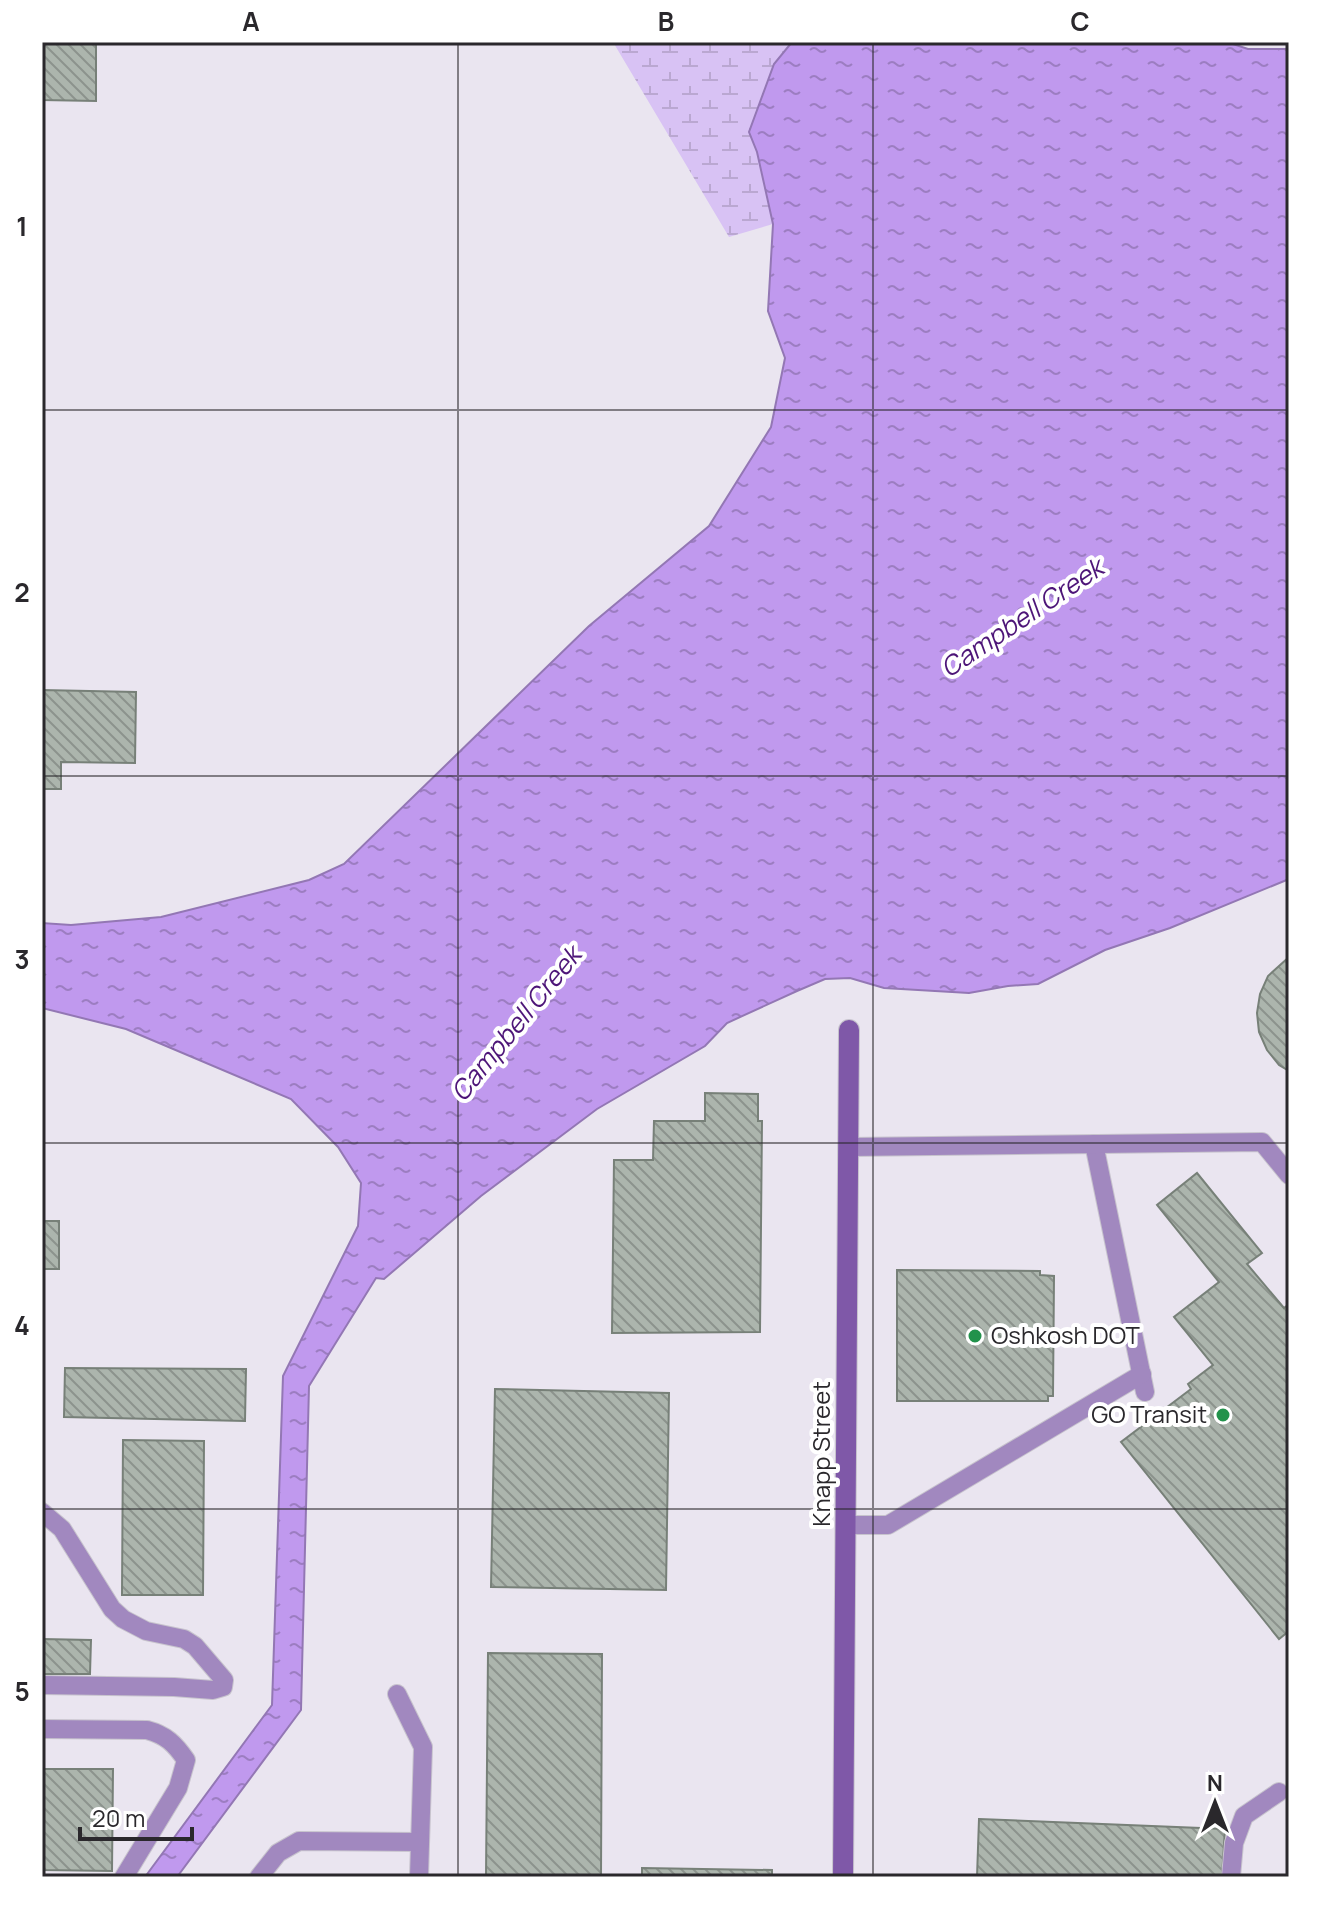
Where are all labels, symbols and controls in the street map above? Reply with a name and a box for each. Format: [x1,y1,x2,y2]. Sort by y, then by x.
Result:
text: A [242,3,260,39]
text: B [658,3,674,39]
text: C [1070,3,1090,39]
text: 1 [16,208,28,244]
water label: Campbell Creek [933,547,1113,685]
text: 2 [14,574,30,610]
water label: Campbell Creek [442,935,591,1108]
text: 3 [14,941,30,977]
text: 4 [14,1307,30,1343]
place label: Oshkosh DOT [991,1318,1141,1351]
marker: Oshkosh DOT [966,1327,984,1345]
street label: Knapp Street [804,1381,837,1527]
place label: GO Transit [1091,1397,1207,1430]
marker: GO Transit [1214,1406,1232,1424]
text: 5 [14,1673,30,1709]
north arrow [1175,1763,1255,1843]
text: N [1207,1768,1223,1798]
scale bar [80,1791,192,1841]
text: 20 m [92,1801,145,1834]

